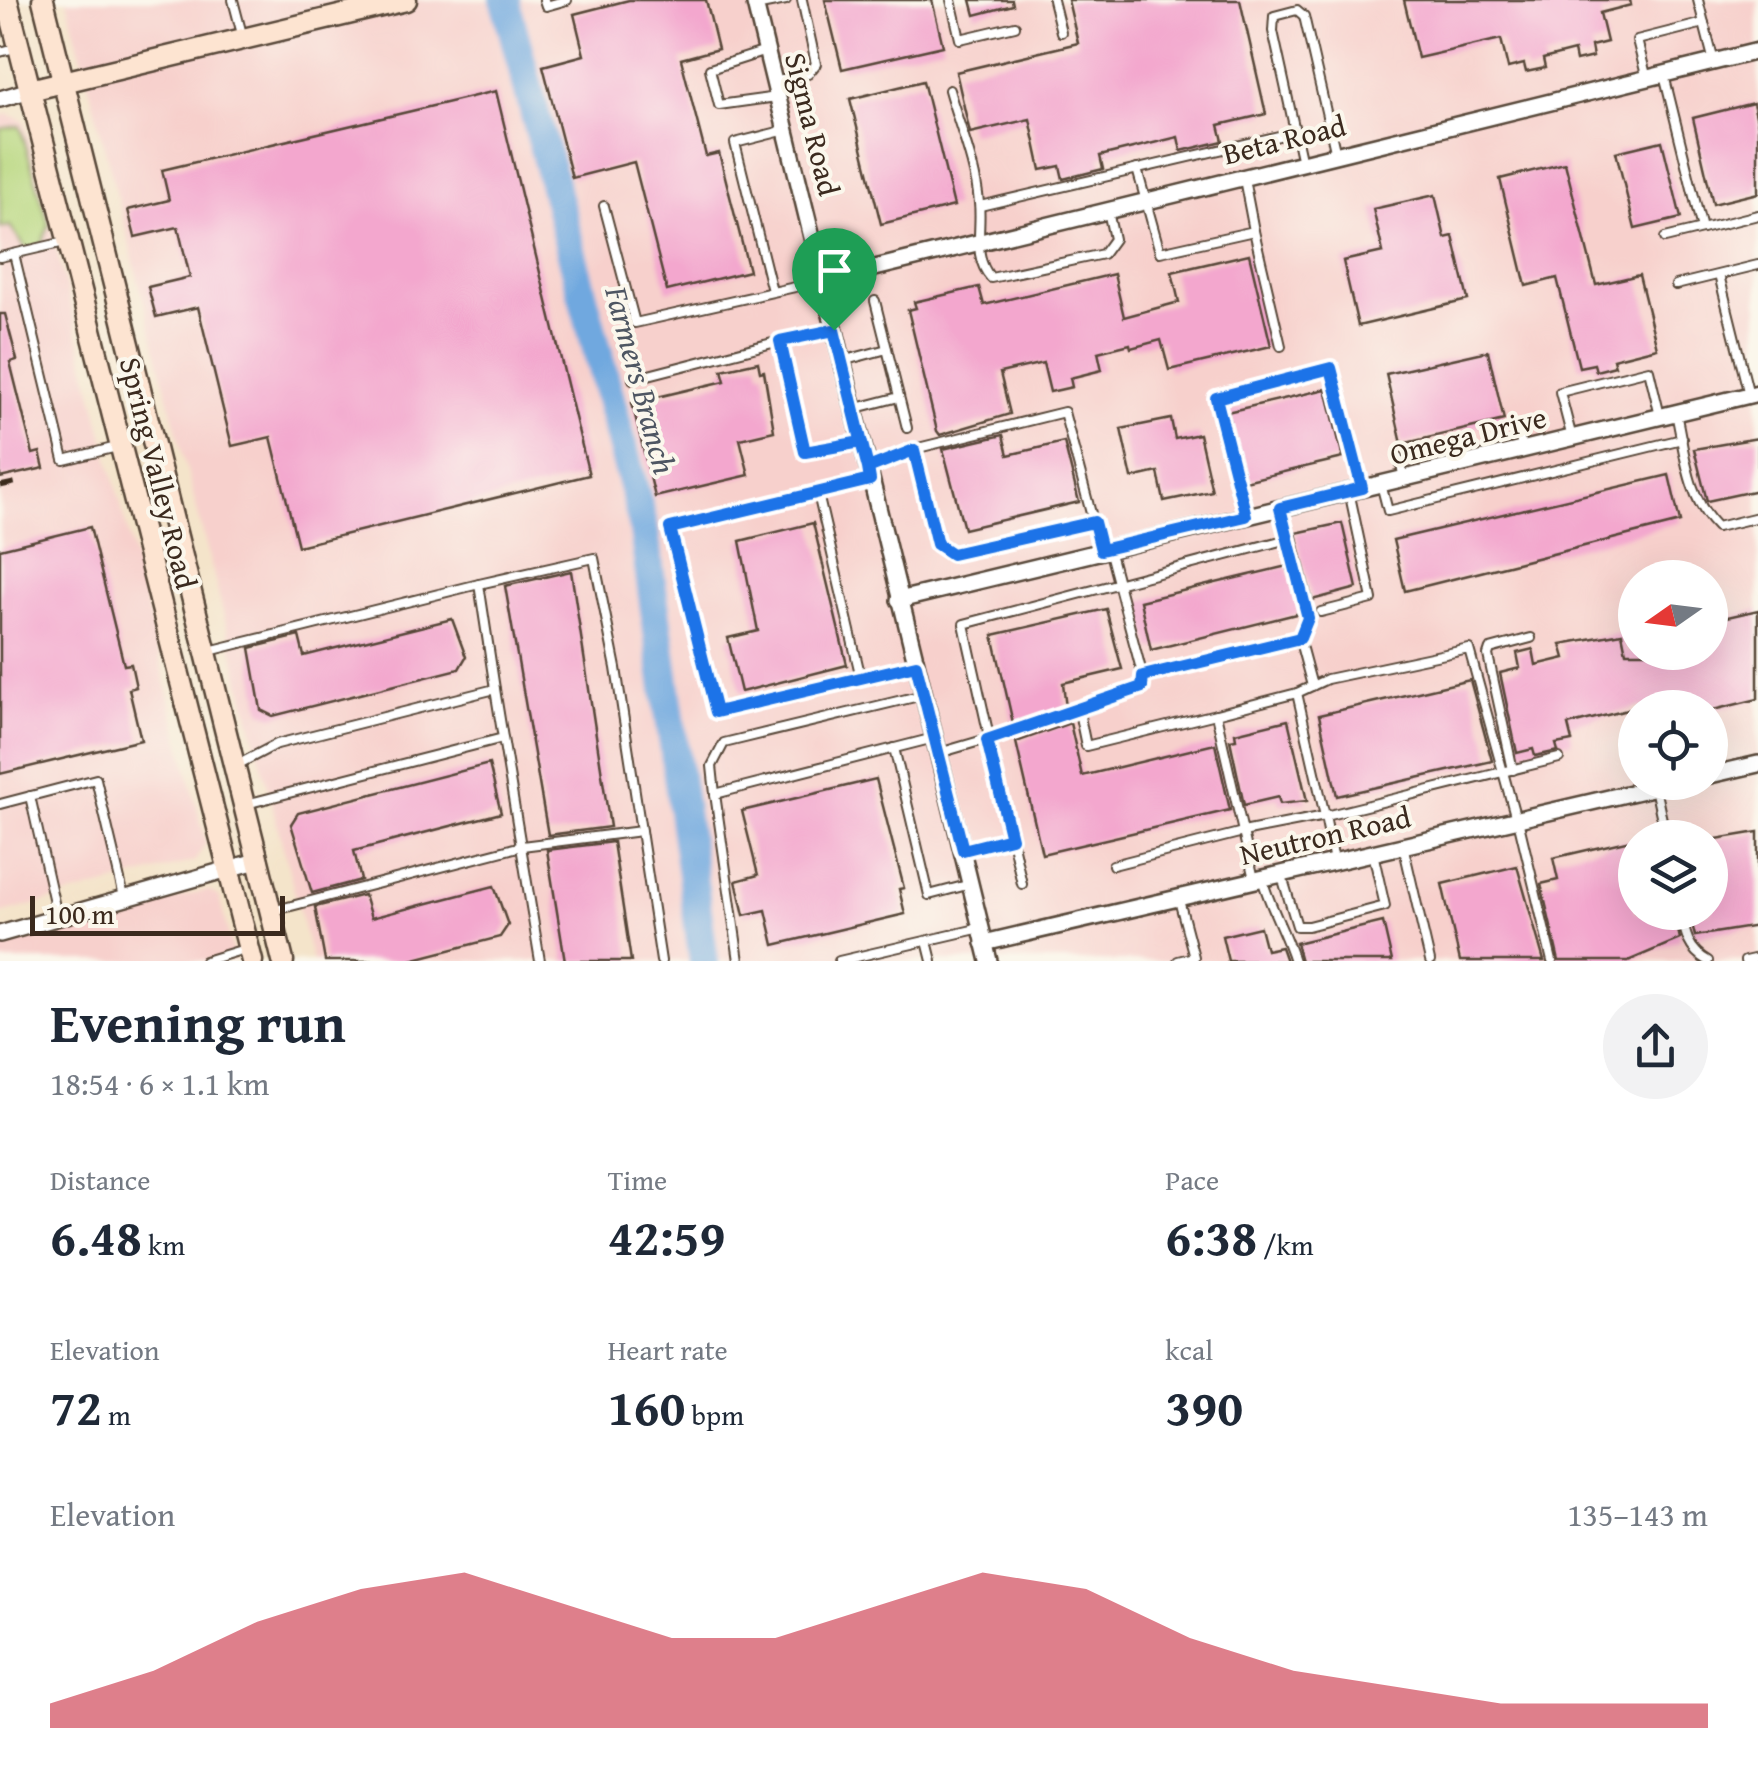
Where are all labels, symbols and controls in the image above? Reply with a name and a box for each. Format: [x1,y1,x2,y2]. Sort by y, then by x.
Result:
street label: Sigma Road [774,48,852,200]
street label: Beta Road [1218,103,1350,175]
pin [792,228,877,331]
icon: arrive [807,243,862,298]
water label: Farmers Branch [593,280,689,479]
street label: Spring Valley Road [109,353,209,593]
street label: Omega Drive [1385,394,1551,476]
north arrow [1618,560,1728,670]
map controls [1618,560,1728,930]
button: locate [1618,690,1728,800]
street label: Neutron Road [1235,794,1415,876]
button: layers [1618,820,1728,930]
scale bar [30,891,285,936]
text: 100 m [45,893,114,934]
text: Evening run [50,982,346,1062]
button: share [1603,994,1708,1099]
text: 18:54 · 6 × 1.1 km [50,1060,269,1107]
text: Distance [50,1159,150,1200]
text: Time [608,1159,667,1200]
text: Pace [1165,1159,1219,1200]
text: 6.48 [50,1200,142,1273]
text: 42:59 [608,1200,725,1273]
text: 6:38 [1165,1200,1257,1273]
text: km [142,1224,185,1265]
text: /km [1257,1224,1314,1265]
text: Elevation [50,1329,160,1370]
text: Heart rate [608,1329,728,1370]
text: kcal [1165,1329,1213,1370]
text: 72 [50,1370,102,1443]
text: 160 [608,1370,685,1443]
text: 390 [1165,1370,1243,1443]
text: m [102,1394,131,1435]
text: bpm [685,1394,744,1435]
text: Elevation [50,1491,175,1538]
text: 135–143 m [1567,1491,1708,1538]

